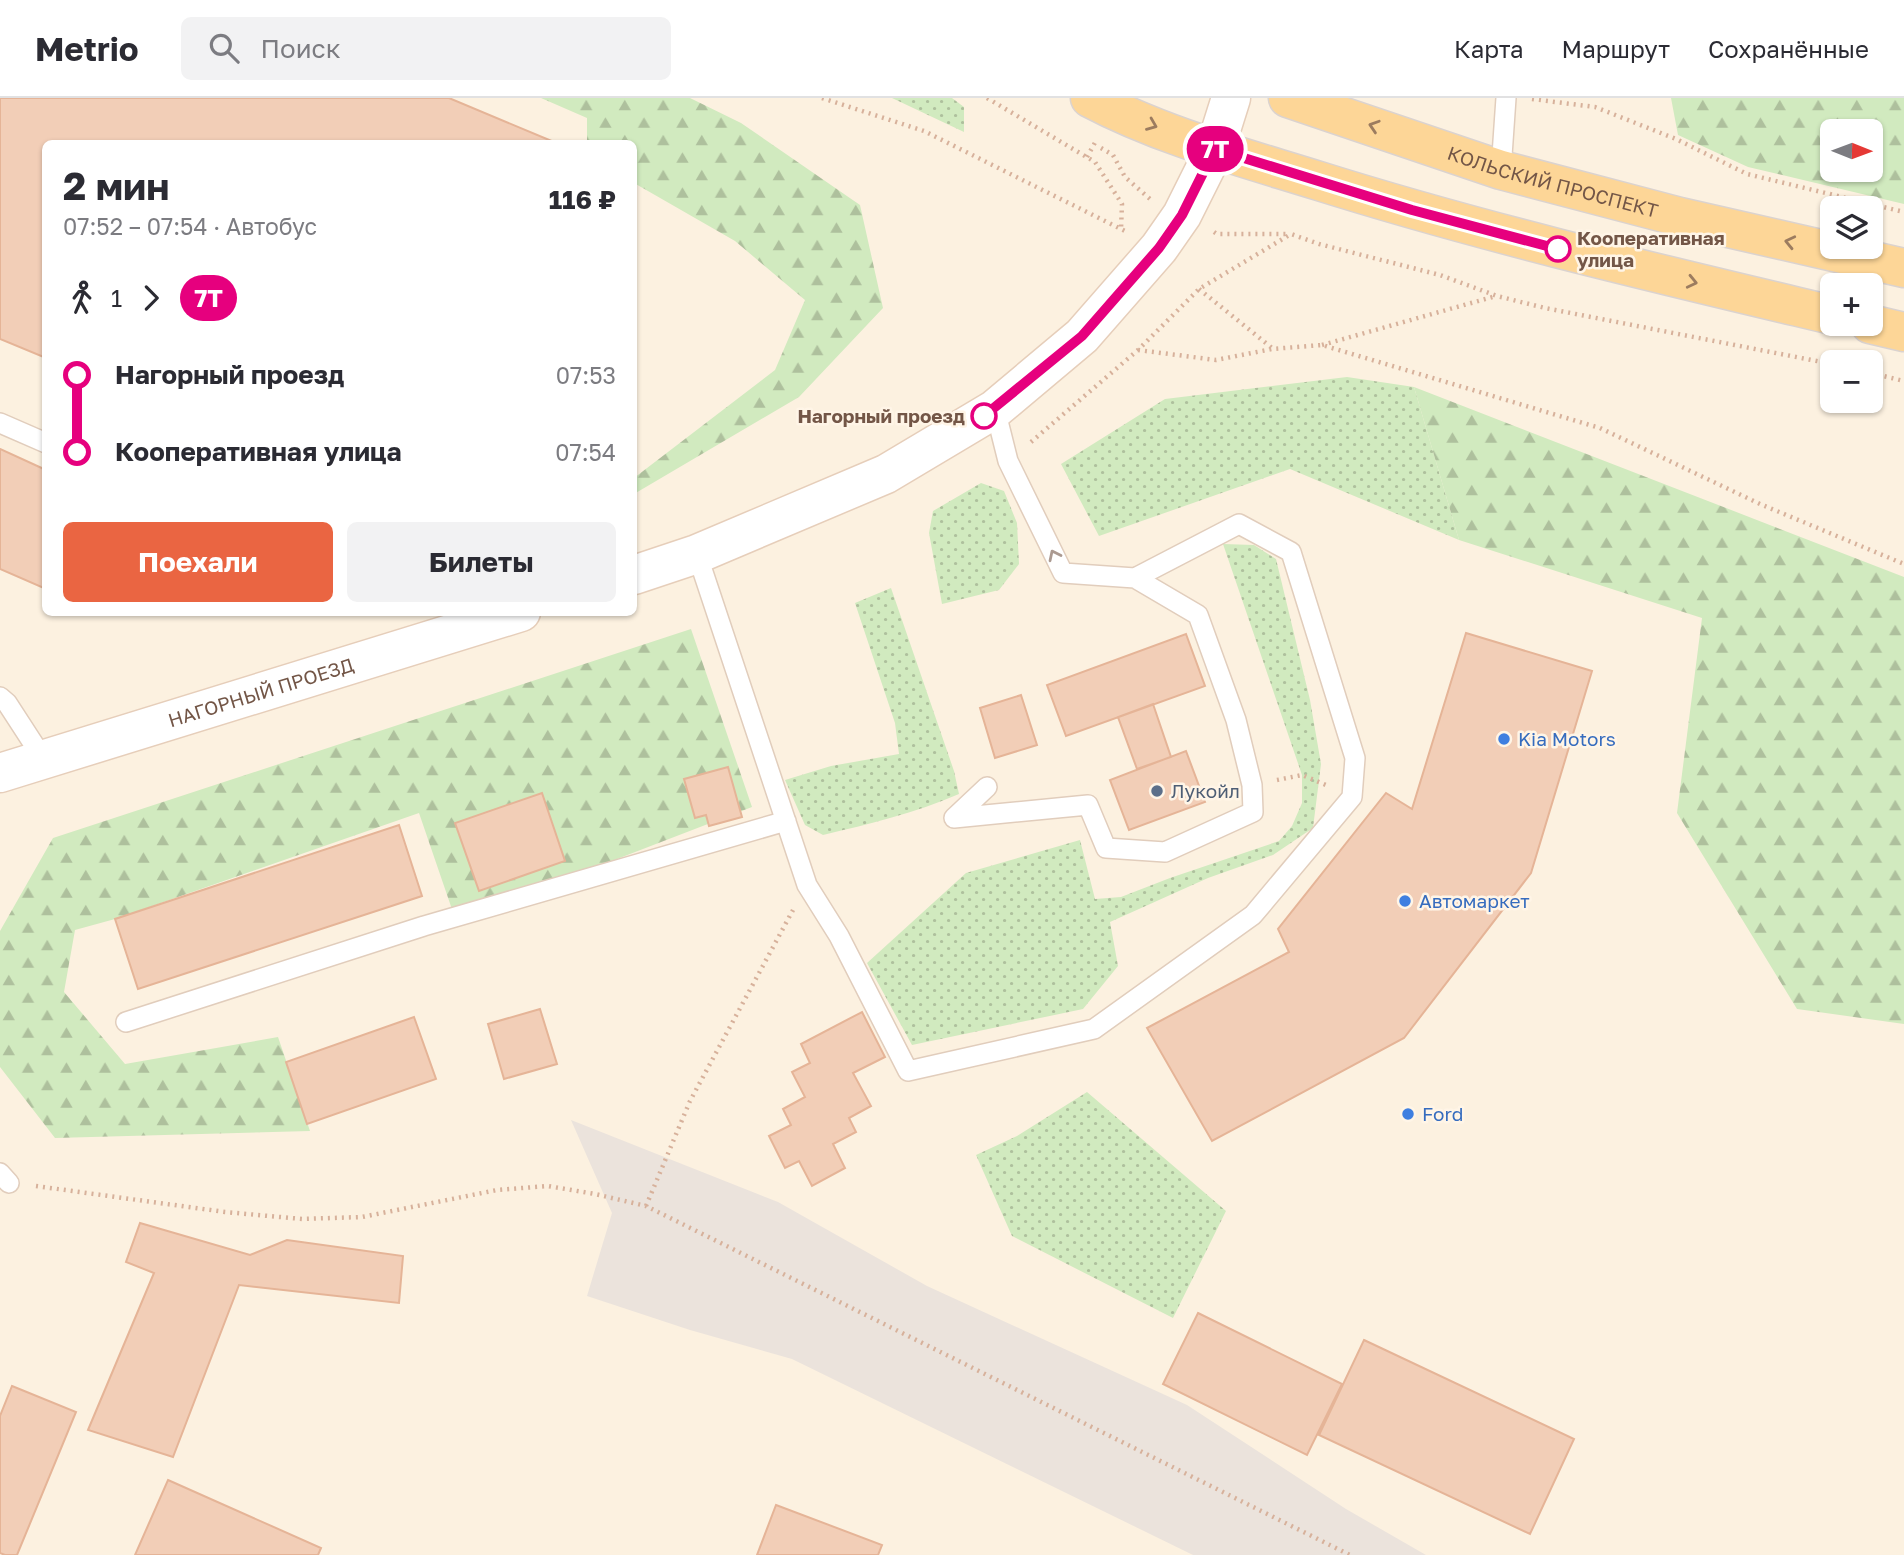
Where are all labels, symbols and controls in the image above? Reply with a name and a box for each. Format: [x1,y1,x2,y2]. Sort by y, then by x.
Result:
search box [181,17,671,80]
text: Metrio [35,29,139,68]
icon: search [205,29,243,67]
text: Поиск [261,33,341,64]
text: Карта [1454,34,1524,63]
text: Маршрут [1562,34,1670,63]
text: Сохранённые [1708,34,1869,63]
one-way arrow [1145,117,1157,131]
north arrow [1820,119,1883,182]
map controls [1820,119,1883,413]
one-way arrow [1368,120,1380,134]
line badge: 7Т [1184,126,1246,172]
text: 7Т [1201,134,1229,163]
street label: КОЛЬСКИЙ ПРОСПЕКТ [1445,141,1661,222]
text: 2 мин [63,163,169,208]
text: 116 ₽ [549,184,616,215]
button: layers [1820,196,1883,259]
text: 07:52 – 07:54 · Автобус [63,212,317,240]
place label: Кооперативная улица [1577,226,1725,271]
one-way arrow [1784,235,1796,250]
marker: Кооперативная улица [1545,236,1571,262]
one-way arrow [1686,273,1698,288]
button: + [1820,273,1883,336]
icon: walk [63,279,101,317]
icon: forward [132,279,170,317]
text: 7Т [194,283,223,312]
text: 1 [111,284,122,312]
button: − [1820,350,1883,413]
text: Нагорный проезд [115,359,344,390]
text: 07:53 [556,361,616,389]
marker: Нагорный проезд [971,403,997,429]
place label: Нагорный проезд [797,404,965,427]
text: Кооперативная улица [115,436,402,467]
text: 07:54 [555,438,616,466]
button: Поехали [63,522,333,602]
button: Билеты [347,522,616,602]
one-way arrow [1049,550,1063,562]
street label: НАГОРНЫЙ ПРОЕЗД [165,652,356,731]
place label: Kia Motors [1518,727,1616,750]
marker: Kia Motors [1496,731,1512,747]
place label: Лукойл [1171,779,1240,802]
marker: Лукойл [1149,783,1165,799]
place label: Автомаркет [1419,889,1530,912]
marker: Автомаркет [1397,893,1413,909]
place label: Ford [1422,1102,1463,1125]
marker: Ford [1400,1106,1416,1122]

